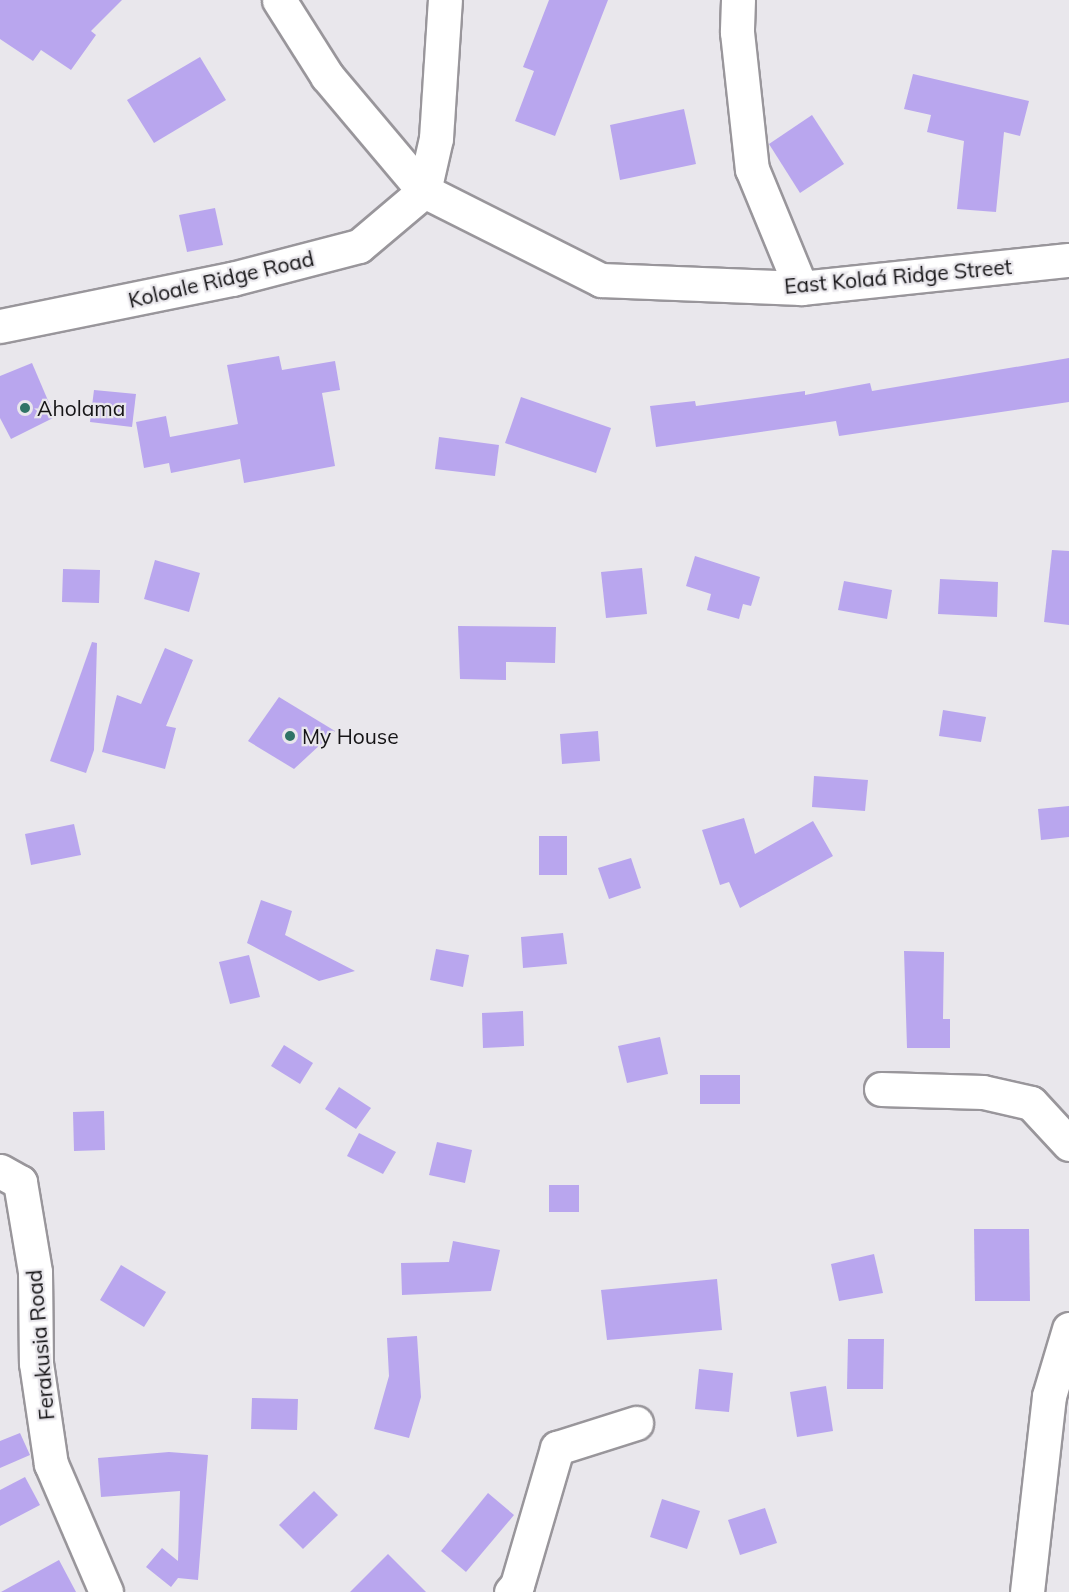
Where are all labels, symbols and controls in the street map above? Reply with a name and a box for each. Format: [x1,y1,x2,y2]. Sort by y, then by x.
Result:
street label: Koloale Ridge Road [126,245,316,313]
street label: East Kolaá Ridge Street [783,253,1013,299]
place label: Aholama [37,395,125,421]
marker: Aholama [18,401,32,415]
place label: My House [302,723,399,749]
marker: My House [283,729,297,743]
street label: Ferakusia Road [21,1269,59,1421]

